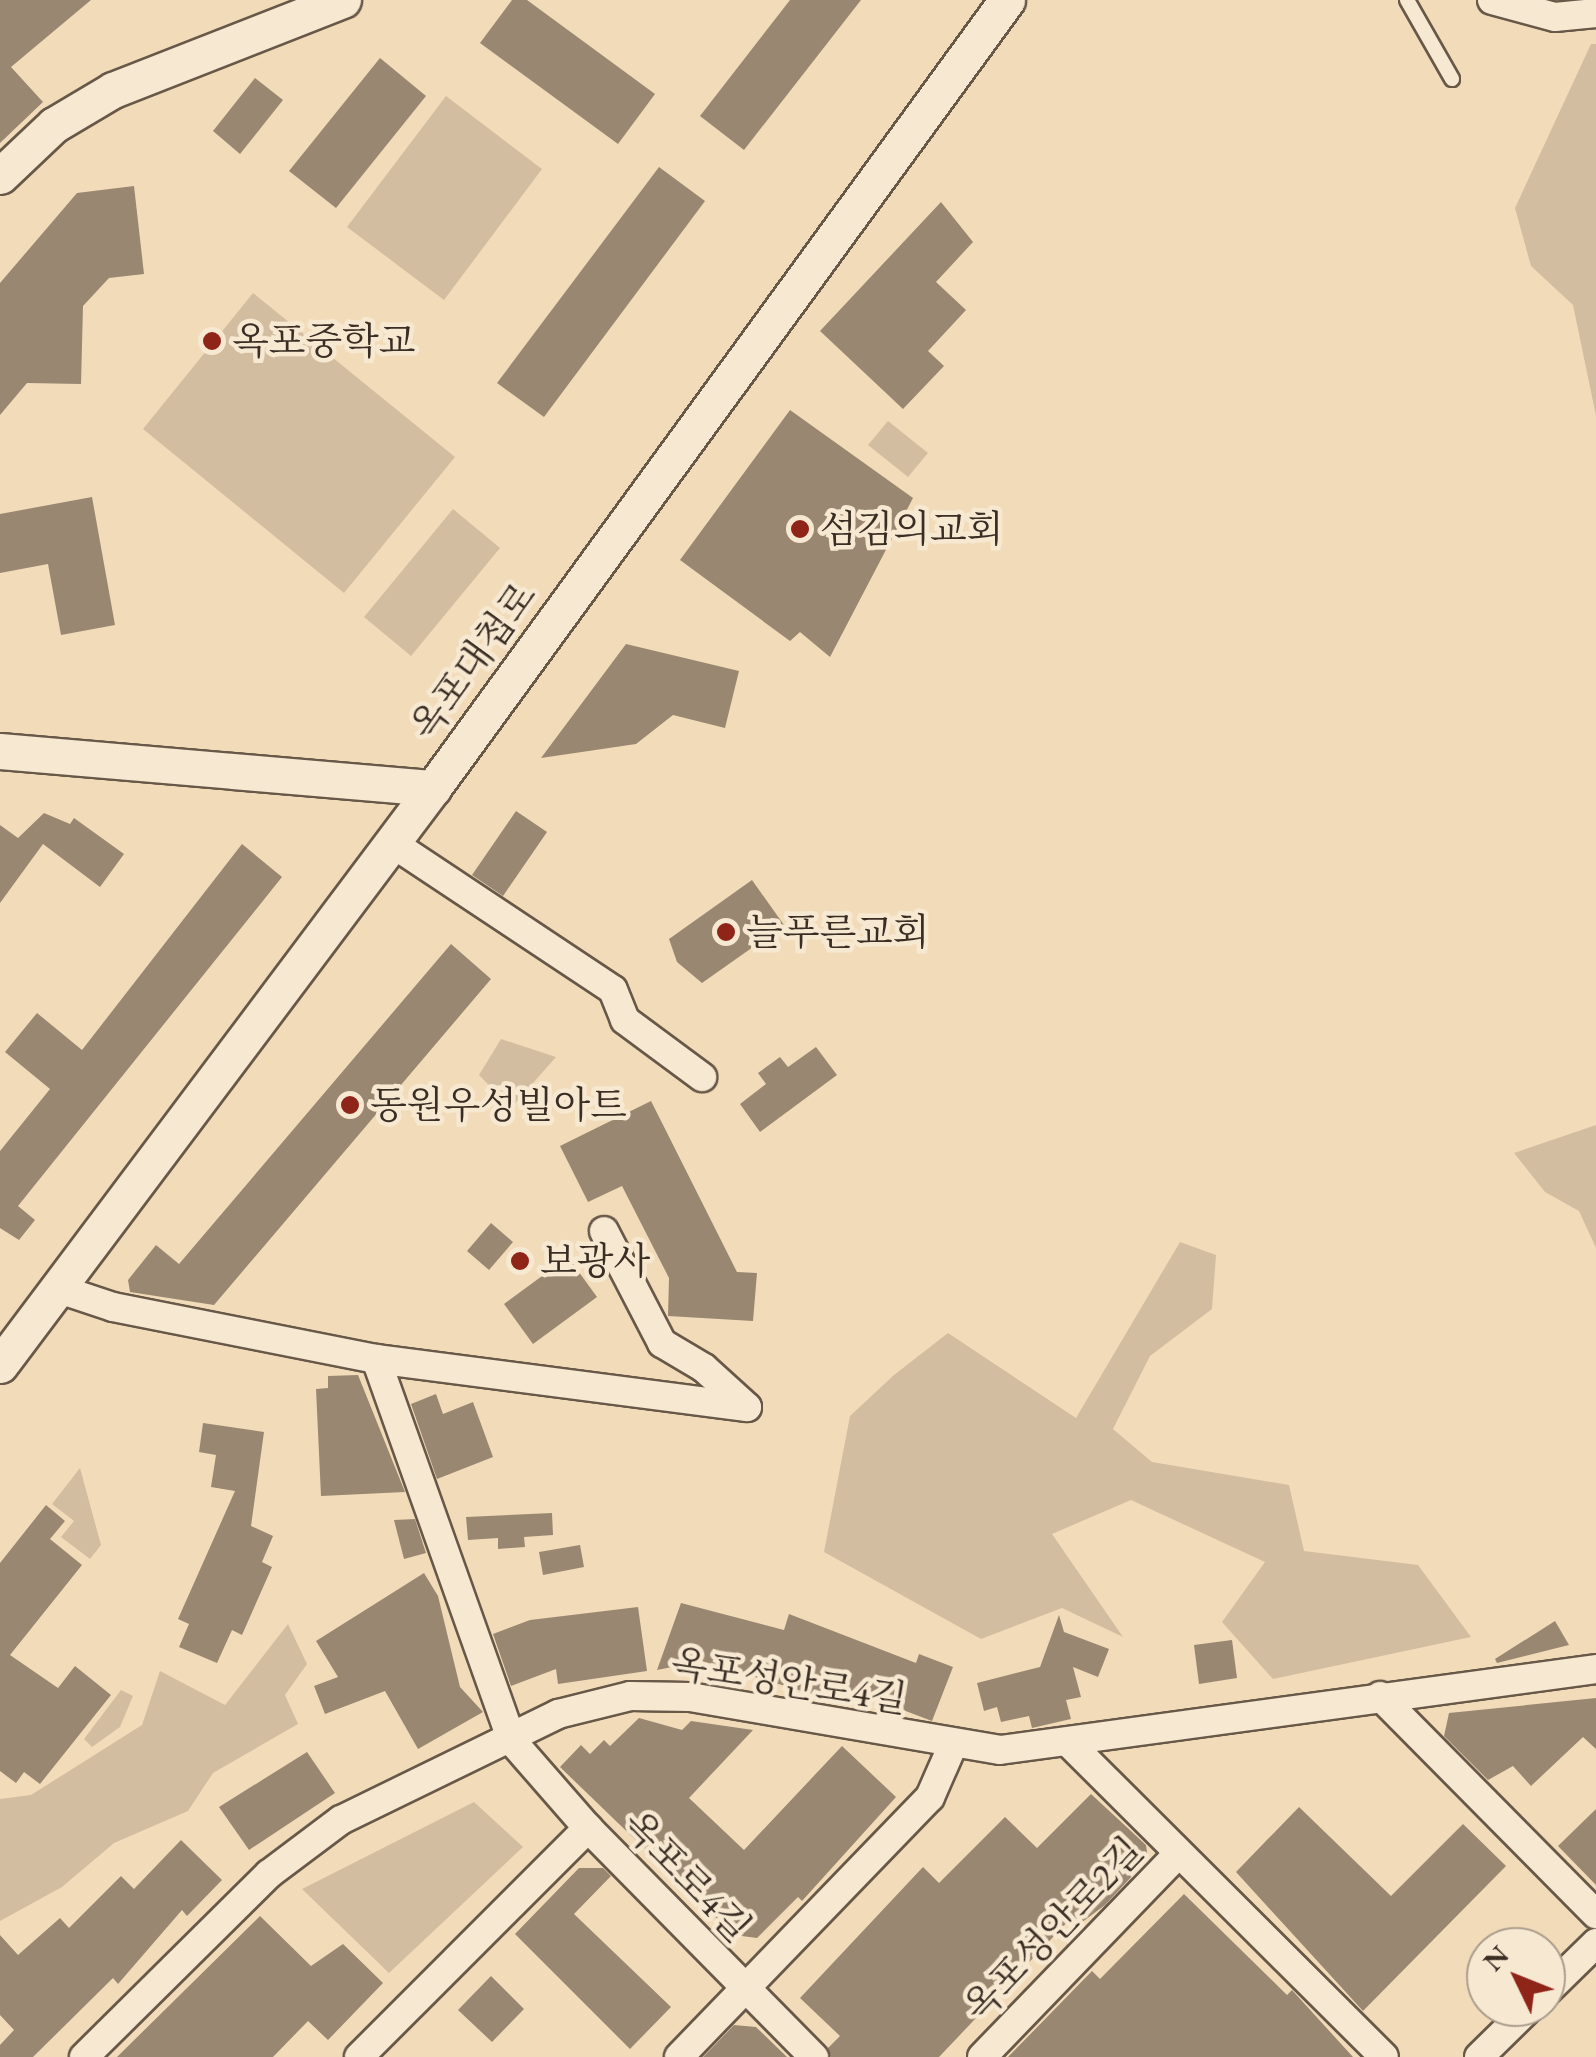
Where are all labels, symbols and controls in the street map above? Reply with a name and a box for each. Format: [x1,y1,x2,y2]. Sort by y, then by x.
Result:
place label: 옥포중학교 [232,318,416,364]
marker: 옥포중학교 [201,330,223,352]
place label: 섬김의교회 [820,506,1004,552]
marker: 섬김의교회 [789,518,811,540]
street label: 옥포대첩로 [401,573,545,749]
place label: 늘푸른교회 [746,909,930,955]
marker: 늘푸른교회 [715,921,737,943]
place label: 동원우성빌아트 [370,1082,627,1128]
marker: 동원우성빌아트 [339,1094,361,1116]
place label: 보광사 [540,1238,650,1284]
marker: 보광사 [509,1250,531,1272]
street label: 옥포성안로4길 [668,1640,910,1722]
street label: 옥포로4길 [613,1801,761,1951]
street label: 옥포성안로2길 [954,1827,1152,2031]
north arrow [1466,1927,1566,2027]
text: N [1475,1937,1516,1978]

